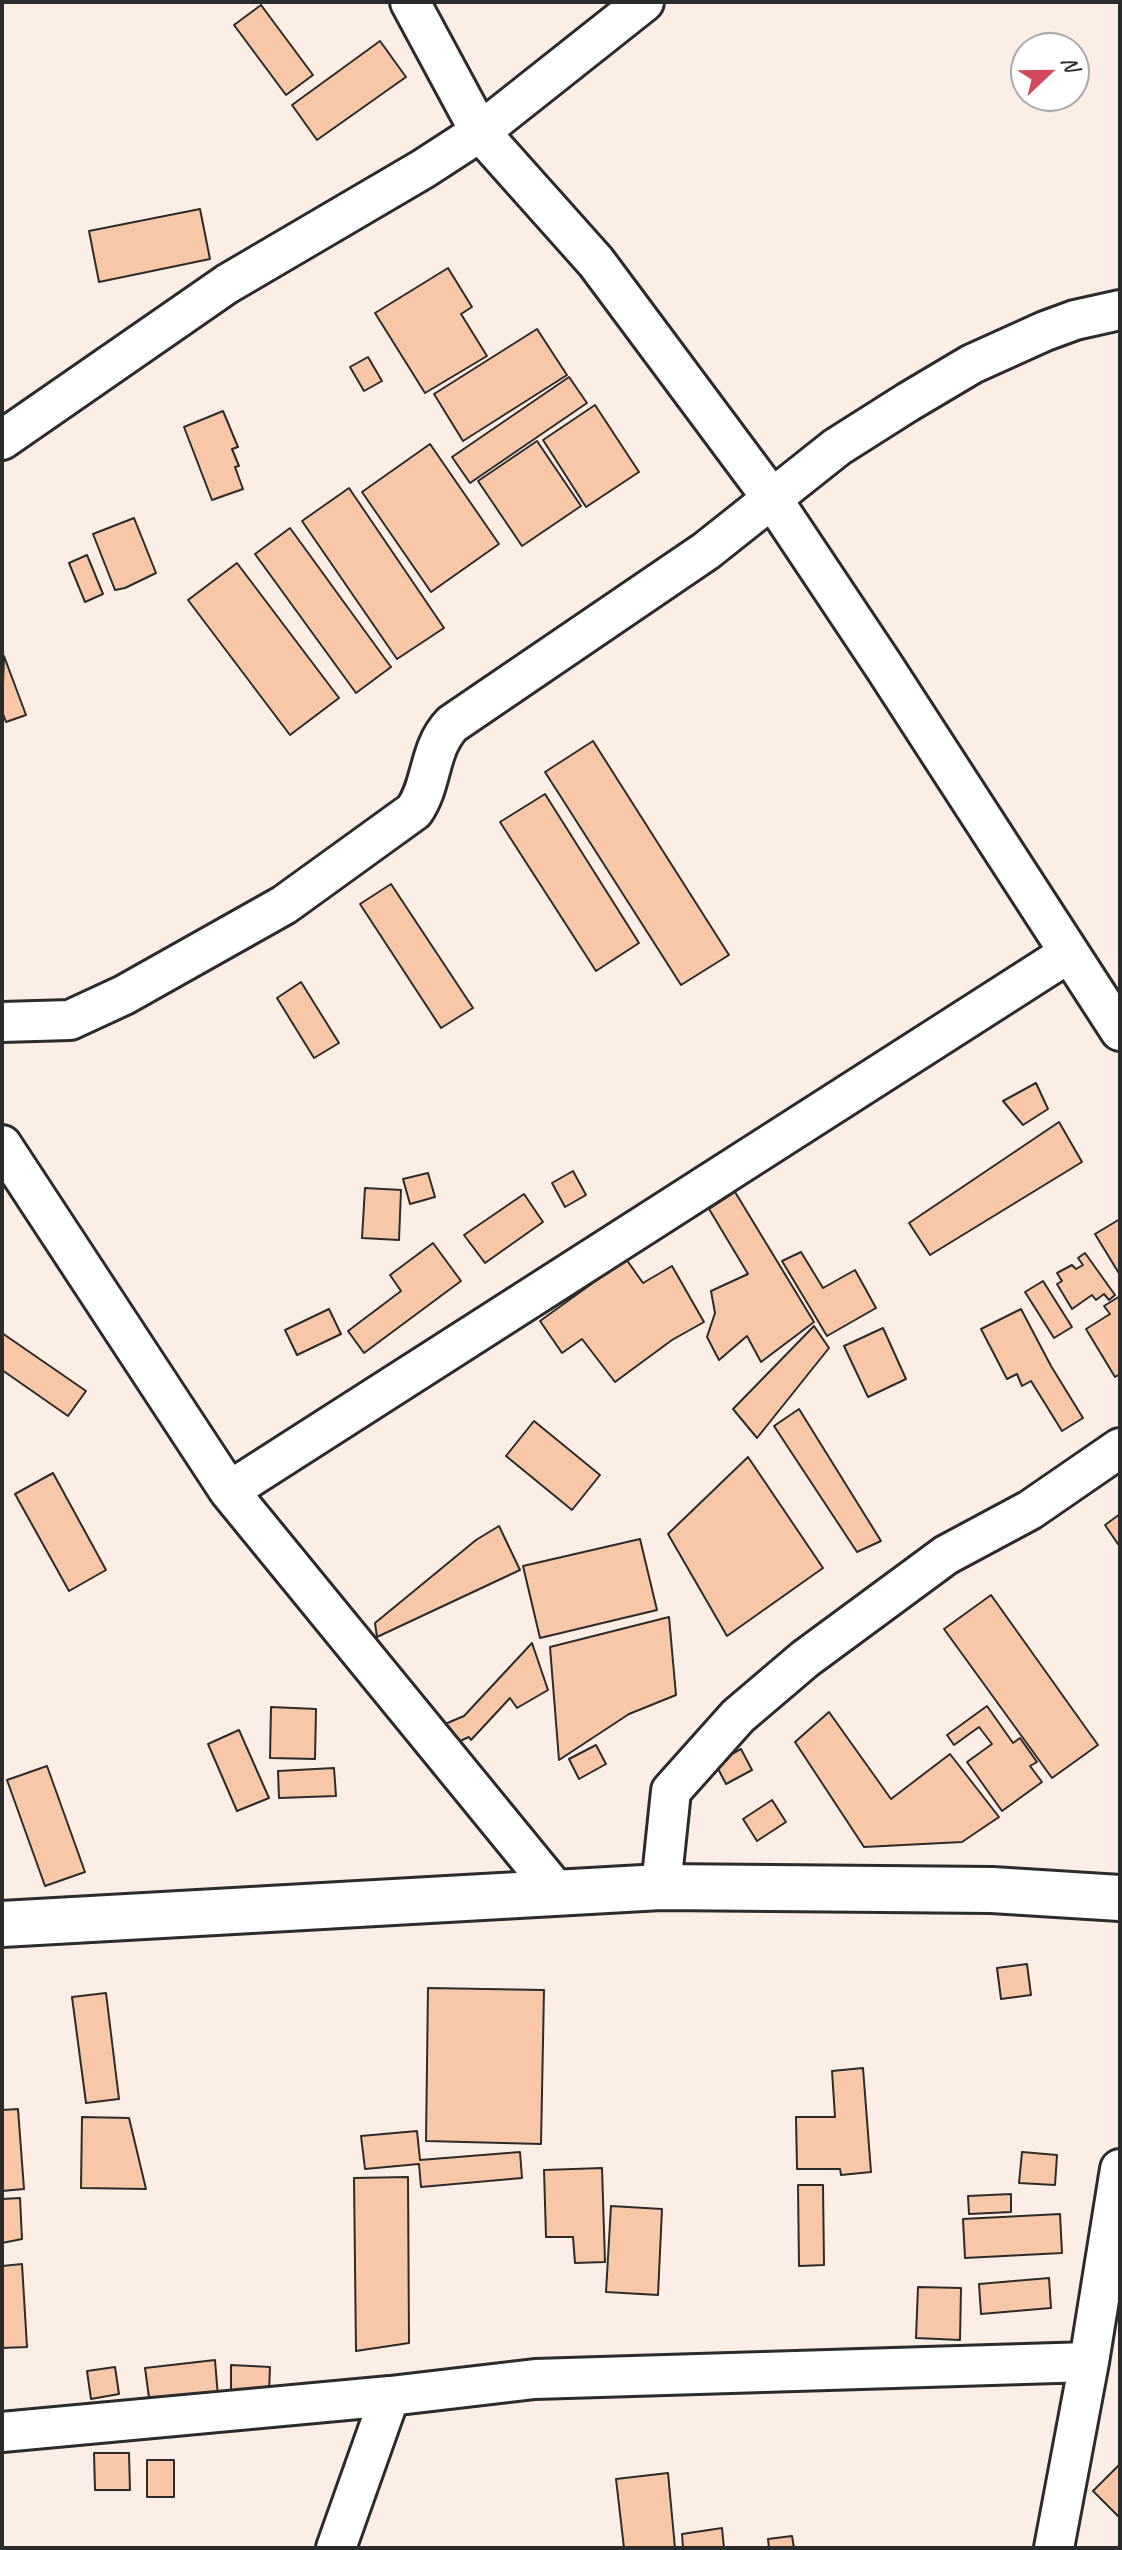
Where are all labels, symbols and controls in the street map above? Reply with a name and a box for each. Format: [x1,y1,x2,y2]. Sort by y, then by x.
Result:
north arrow [1010,32,1090,112]
text: N [1055,52,1086,75]

